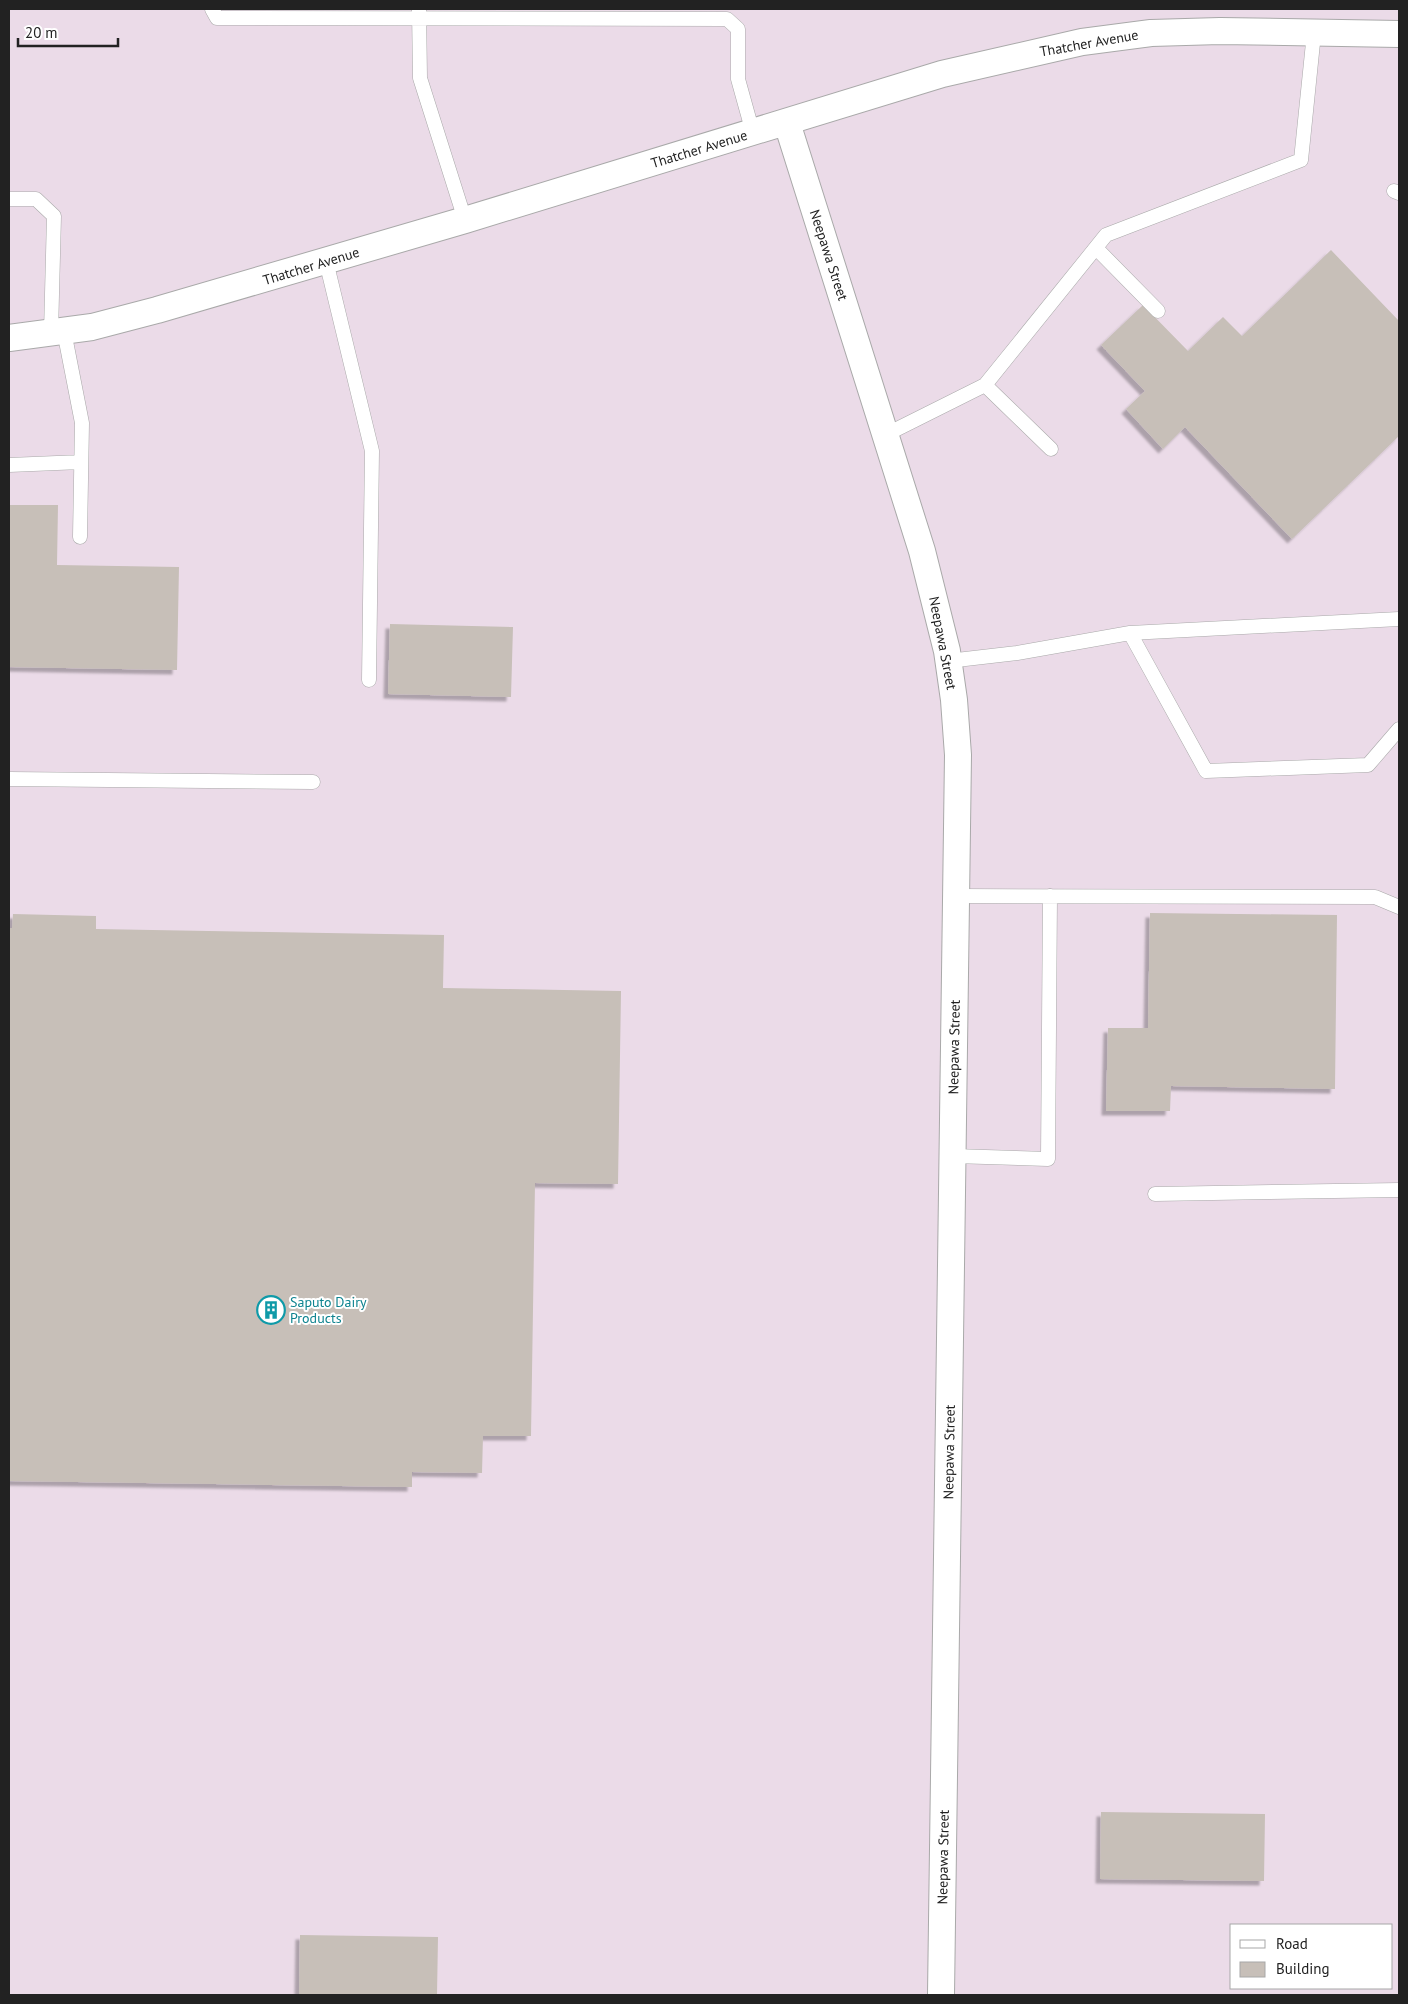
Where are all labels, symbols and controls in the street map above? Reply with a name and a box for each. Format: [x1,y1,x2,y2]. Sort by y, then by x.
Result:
scale bar [18,15,118,47]
text: 20 m [25,23,58,42]
street label: Thatcher Avenue [1038,25,1140,61]
street label: Thatcher Avenue [649,126,749,172]
street label: Neepawa Street [806,207,852,303]
street label: Thatcher Avenue [261,243,361,289]
street label: Neepawa Street [925,595,961,691]
street label: Neepawa Street [944,999,964,1095]
place label: Saputo Dairy Products [290,1293,367,1327]
building icon: Saputo Dairy Products [256,1295,286,1325]
street label: Neepawa Street [939,1404,959,1500]
street label: Neepawa Street [933,1809,953,1905]
legend [1230,1924,1393,1989]
text: Road [1276,1934,1308,1953]
text: Building [1276,1959,1330,1978]

